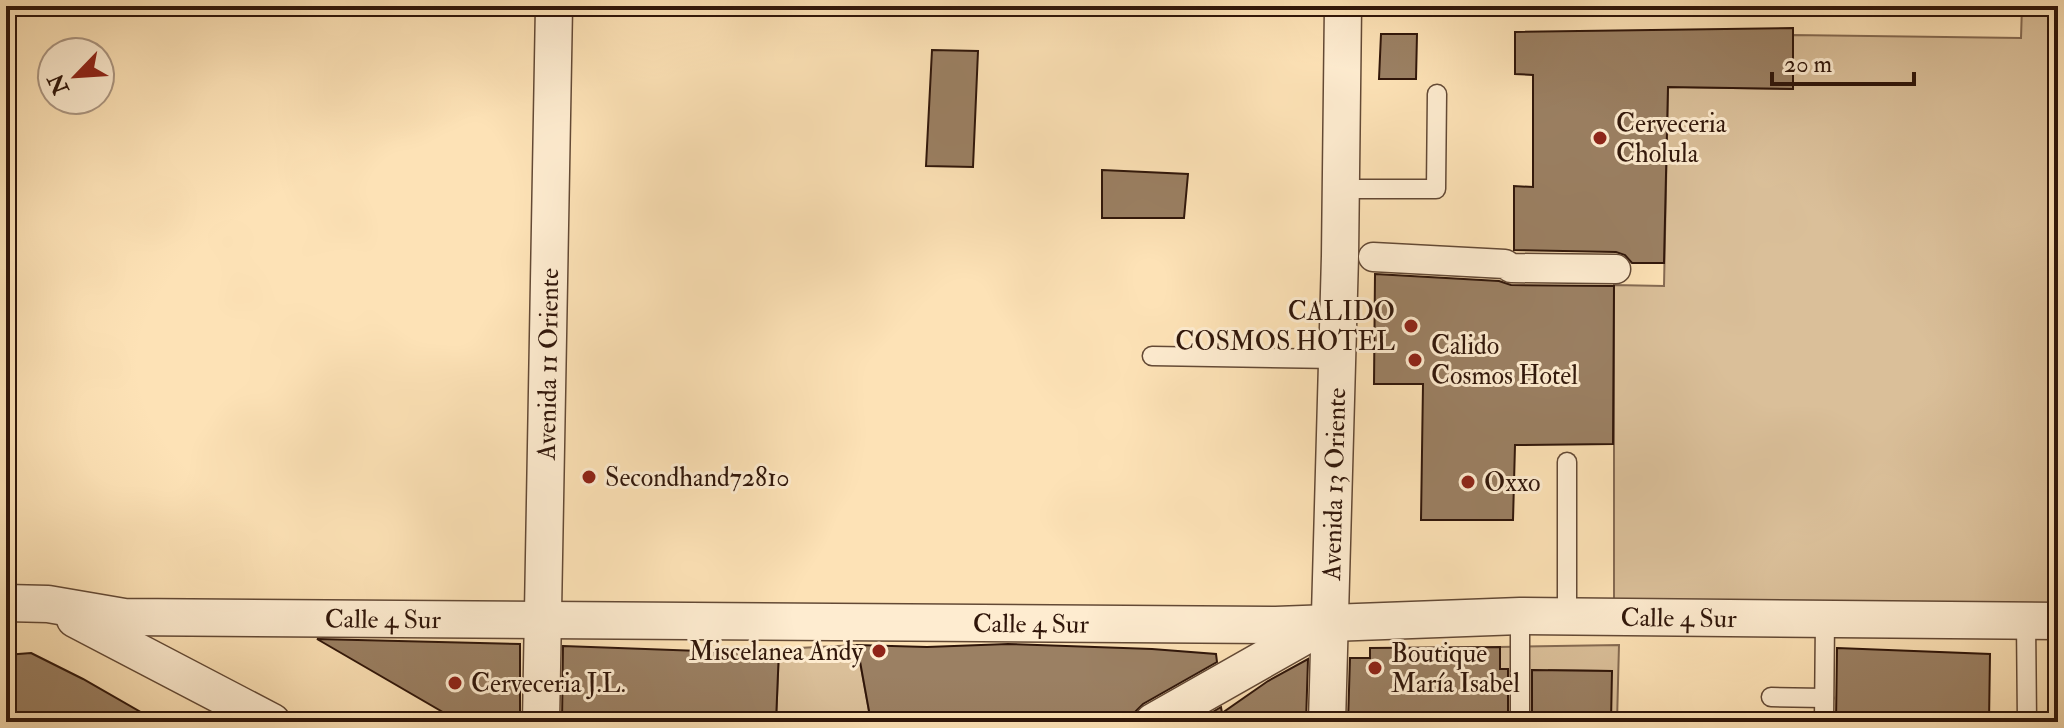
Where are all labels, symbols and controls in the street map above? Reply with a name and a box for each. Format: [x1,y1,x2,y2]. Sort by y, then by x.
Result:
north arrow [36,36,116,116]
scale bar [1772,36,1914,86]
text: 20 m [1784,49,1833,80]
text: N [42,69,76,100]
place label: Cerveceria Cholula [1616,108,1727,170]
marker: Cerveceria Cholula [1591,129,1609,147]
street label: Avenida 11 Oriente [531,268,566,461]
place label: CALIDO COSMOS HOTEL [1175,296,1395,358]
marker: CALIDO COSMOS HOTEL [1402,317,1420,335]
place label: Calido Cosmos Hotel [1431,330,1578,392]
marker: Calido Cosmos Hotel [1406,351,1424,369]
street label: Avenida 13 Oriente [1316,387,1353,582]
place label: Secondhand72810 [605,462,790,494]
place label: Oxxo [1484,467,1541,499]
marker: Secondhand72810 [580,468,598,486]
marker: Oxxo [1459,473,1477,491]
street label: Calle 4 Sur [1620,602,1737,635]
street label: Calle 4 Sur [325,603,441,636]
street label: Calle 4 Sur [973,608,1089,641]
place label: Miscelanea Andy [689,636,864,668]
place label: Boutique María Isabel [1391,638,1520,700]
marker: Miscelanea Andy [870,642,888,660]
marker: Boutique María Isabel [1366,659,1384,677]
place label: Cerveceria J.L. [471,668,626,700]
marker: Cerveceria J.L. [446,674,464,692]

